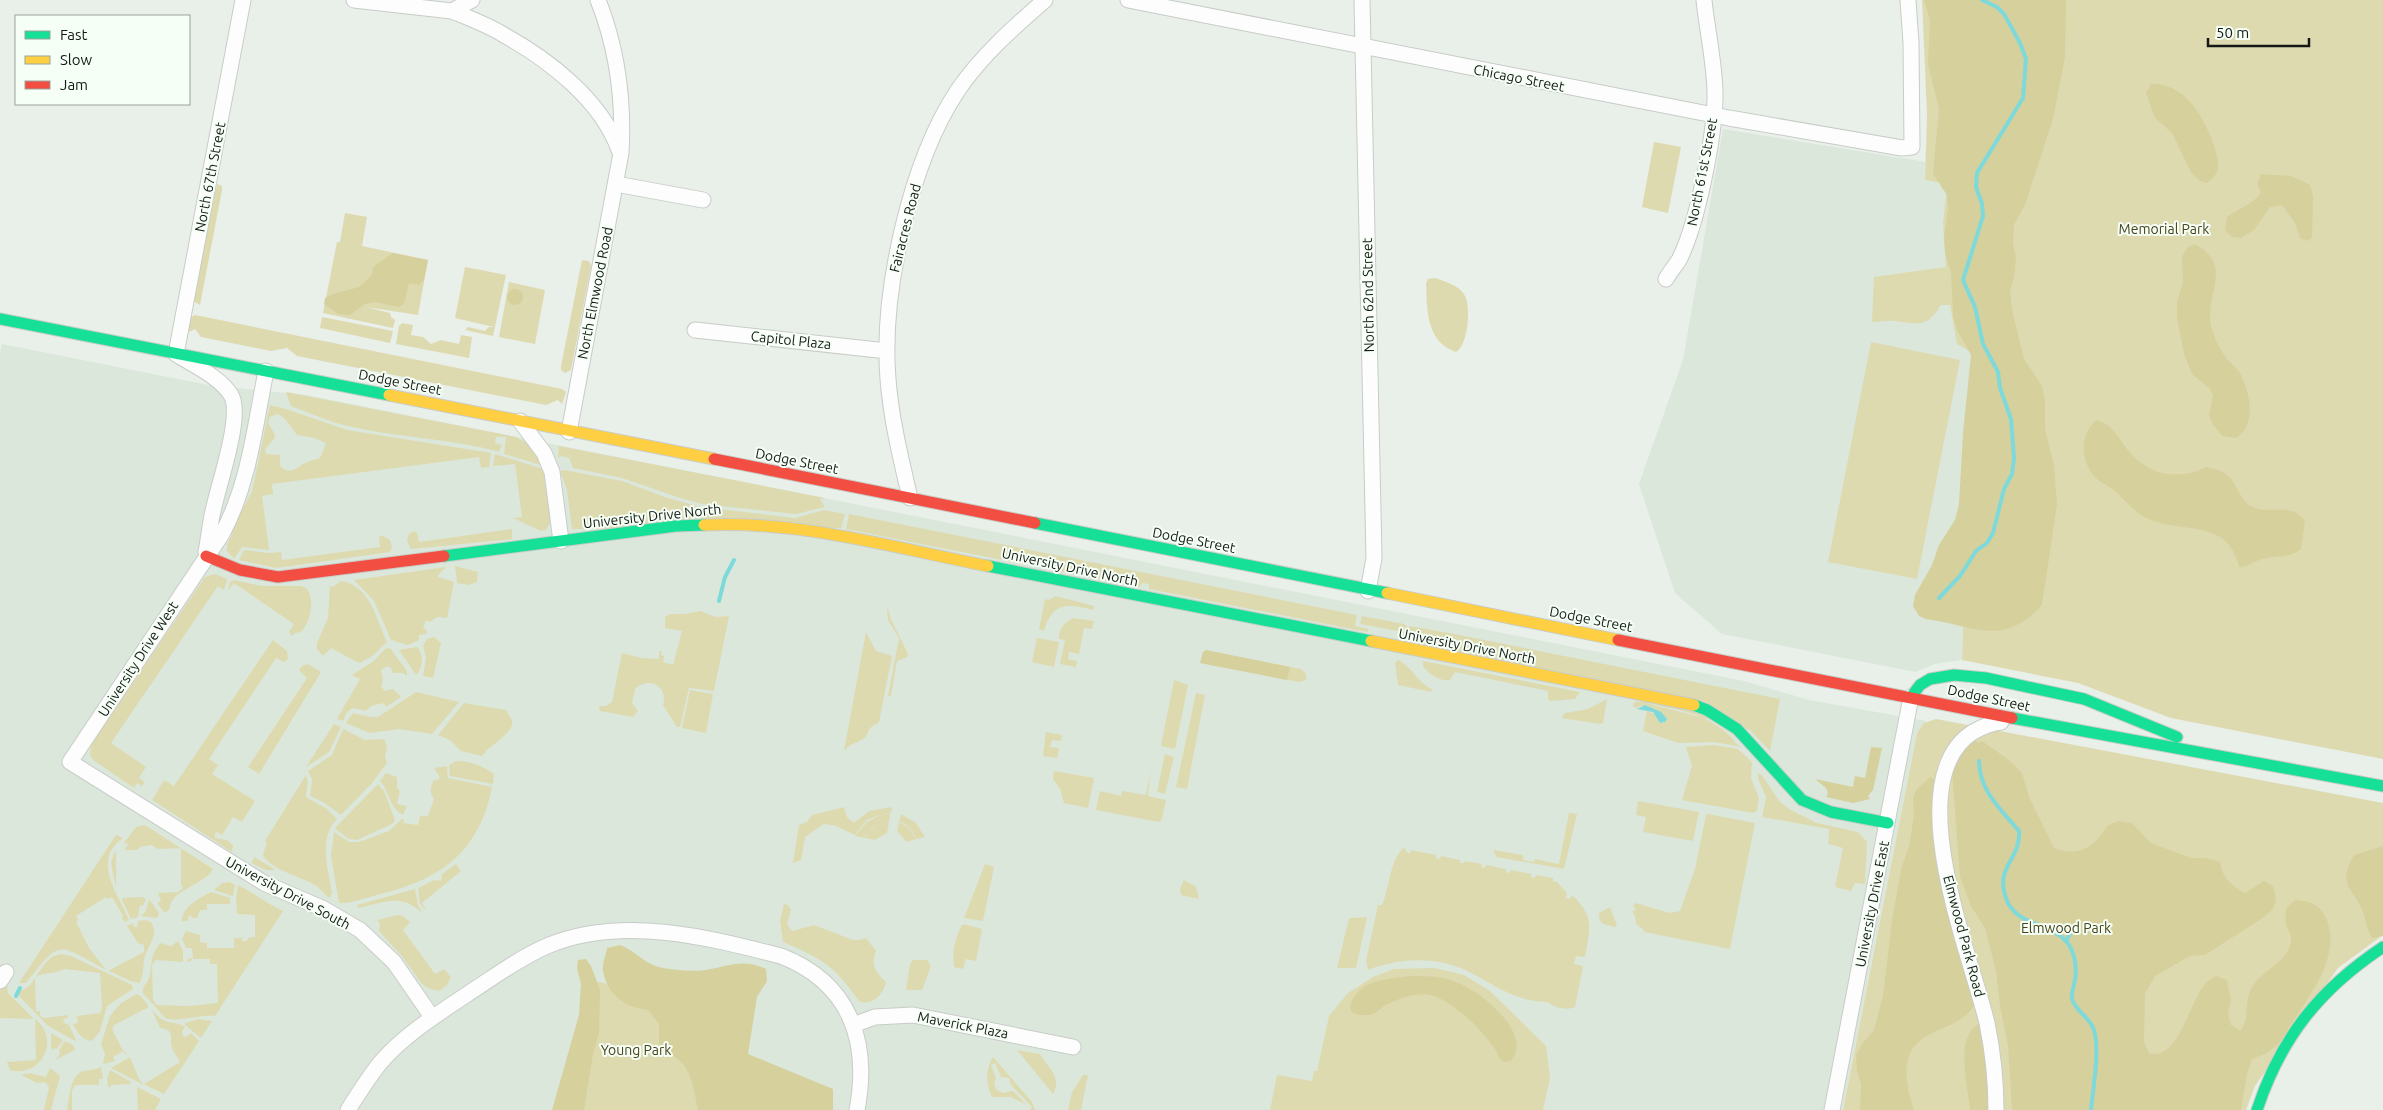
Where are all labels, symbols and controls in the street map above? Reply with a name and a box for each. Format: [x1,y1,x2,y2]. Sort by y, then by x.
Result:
legend [15,15,190,105]
scale bar [2208,15,2309,47]
text: 50 m [2216,24,2249,41]
text: Fast [60,26,88,43]
text: Slow [60,51,93,68]
street label: Chicago Street [1472,61,1566,95]
text: Jam [60,76,88,93]
street label: North 61st Street [1684,116,1720,227]
street label: North 67th Street [191,120,229,233]
street label: Fairacres Road [886,182,924,274]
park label: Memorial Park [2119,221,2209,237]
street label: North Elmwood Road [574,225,616,361]
street label: North 62nd Street [1359,237,1377,352]
street label: Capitol Plaza [750,328,832,352]
street label: Dodge Street [357,366,443,398]
street label: Dodge Street [754,445,840,477]
street label: University Drive North [582,501,722,531]
street label: Dodge Street [1151,524,1237,556]
street label: University Drive North [1000,545,1140,589]
street label: University Drive West [95,598,181,720]
street label: Dodge Street [1548,603,1634,635]
street label: University Drive North [1397,625,1537,667]
street label: Dodge Street [1946,681,2032,715]
street label: University Drive East [1852,839,1892,969]
street label: University Drive South [223,853,353,933]
street label: Elmwood Park Road [1940,873,1988,999]
park label: Elmwood Park [2021,920,2111,936]
street label: Maverick Plaza [916,1008,1010,1042]
park label: Young Park [601,1042,671,1058]

